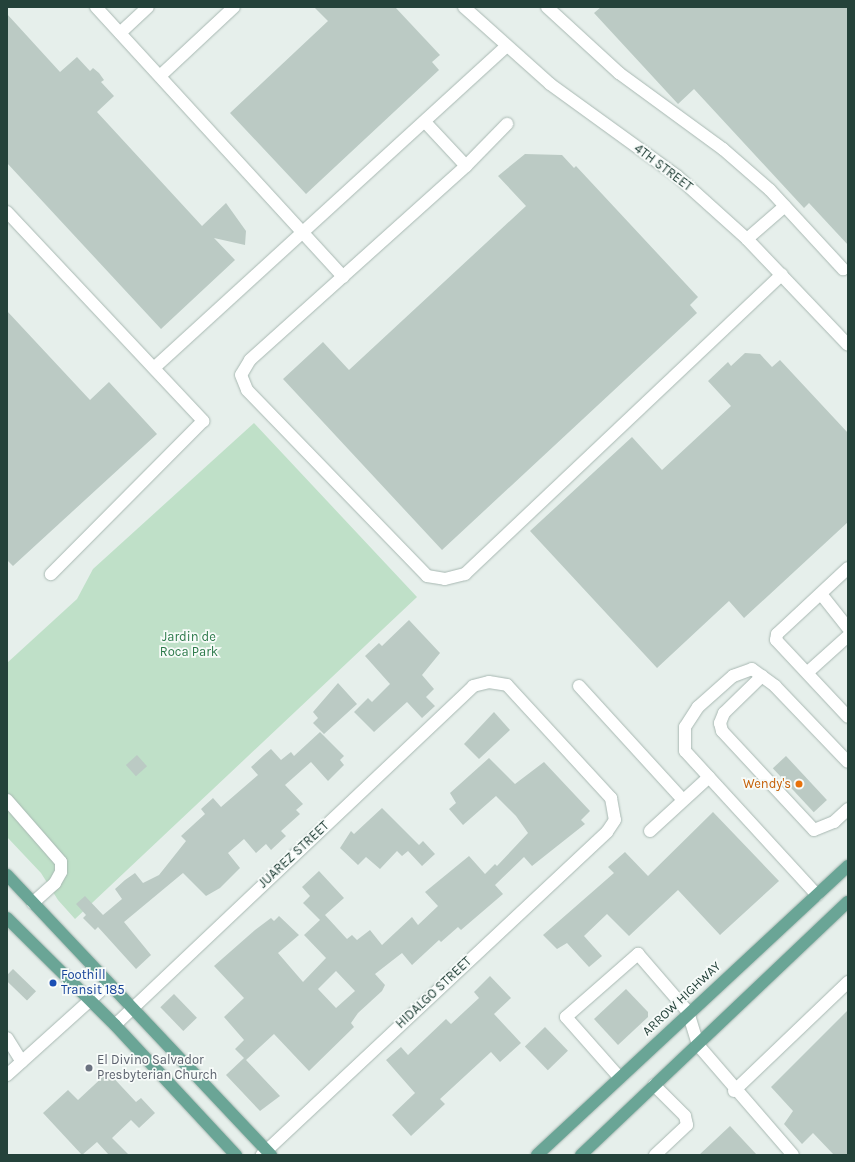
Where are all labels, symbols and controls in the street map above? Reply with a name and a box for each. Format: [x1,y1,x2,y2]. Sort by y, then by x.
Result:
street label: 4TH STREET [631,141,695,195]
park label: Jardin de Roca Park [160,630,218,661]
place label: Wendy's [743,776,791,792]
marker: Wendy's [794,779,804,789]
street label: JUAREZ STREET [256,818,332,892]
street label: HIDALGO STREET [393,954,475,1032]
street label: ARROW HIGHWAY [640,959,724,1039]
place label: Foothill Transit 185 [61,968,125,999]
marker: Foothill Transit 185 [48,978,58,988]
place label: El Divino Salvador Presbyterian Church [97,1053,217,1084]
marker: El Divino Salvador Presbyterian Church [84,1063,94,1073]

